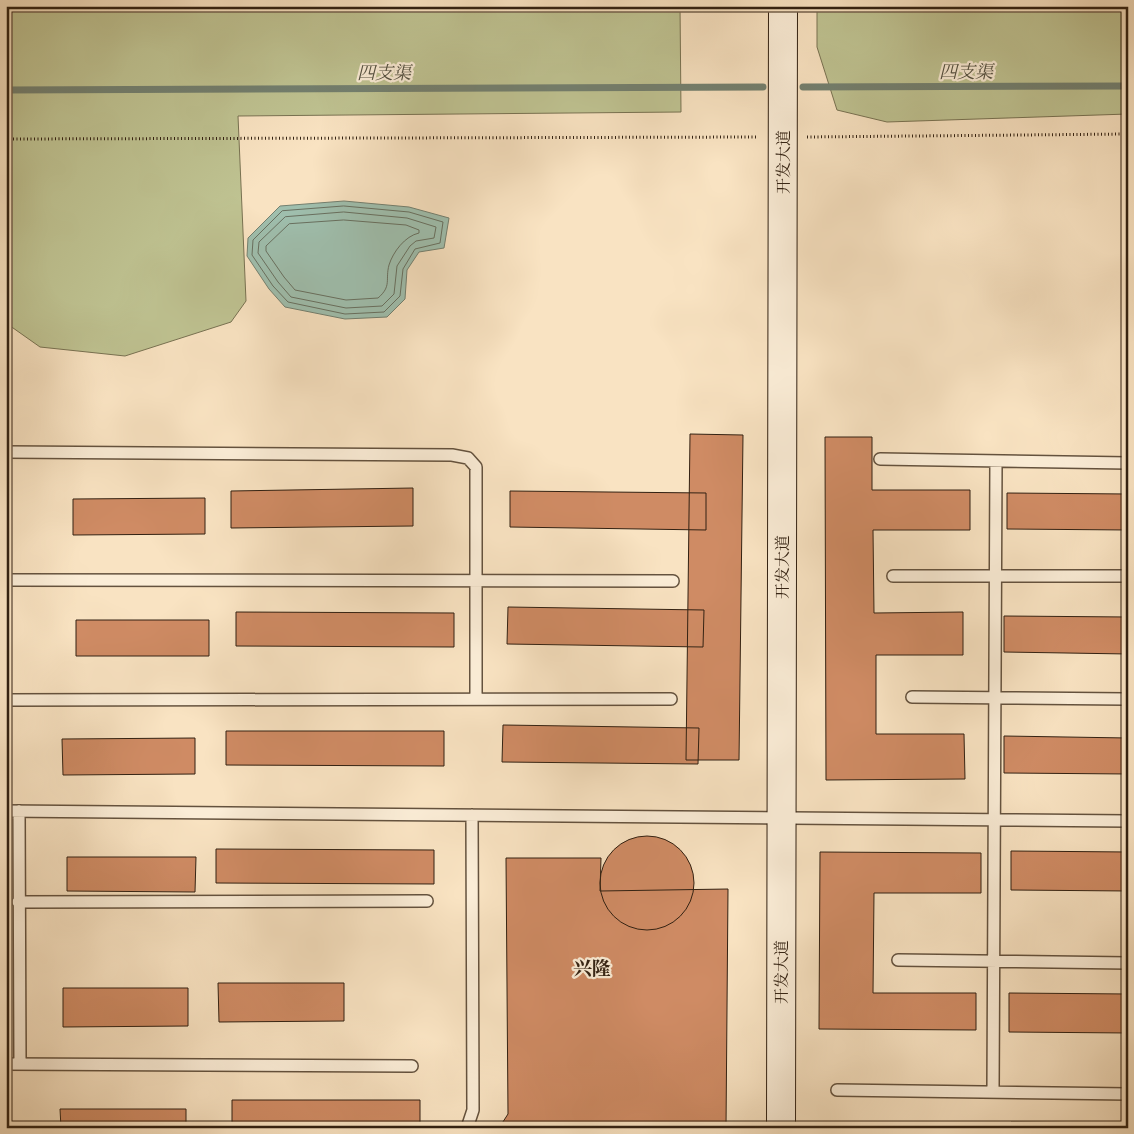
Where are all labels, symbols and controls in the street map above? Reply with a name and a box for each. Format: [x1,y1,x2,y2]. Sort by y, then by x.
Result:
water label: 四支渠 [939,61,996,84]
water label: 四支渠 [357,62,414,85]
street label: 开发大道 [774,130,794,194]
street label: 开发大道 [773,535,793,599]
street label: 开发大道 [772,940,792,1004]
district label: 兴隆 [573,957,611,981]

